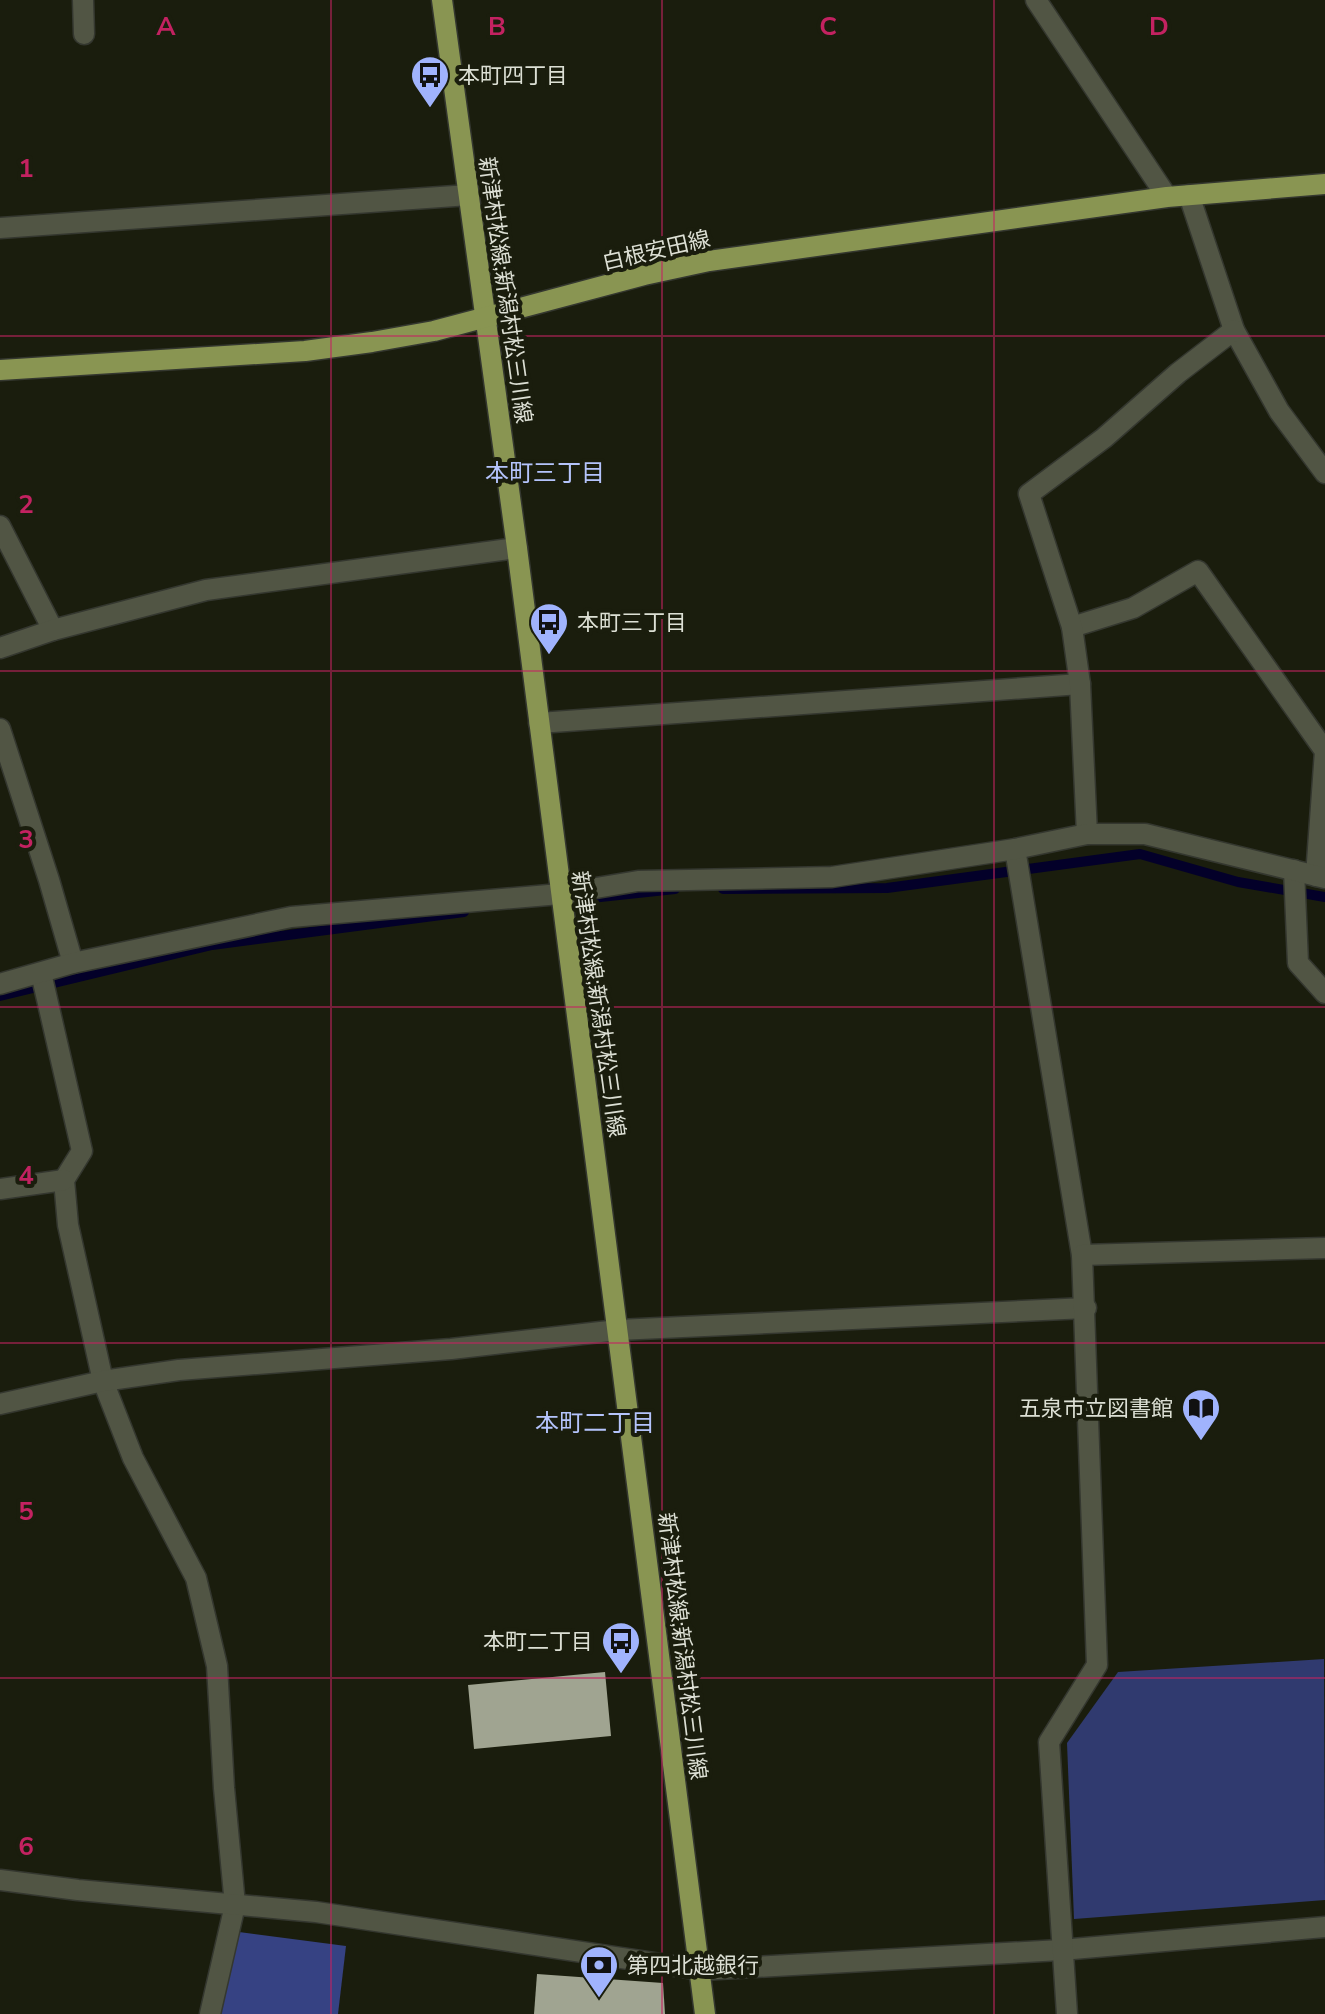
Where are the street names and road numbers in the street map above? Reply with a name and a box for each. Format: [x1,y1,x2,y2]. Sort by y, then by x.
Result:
street label: 新津村松線;新潟村松三川線 [471,155,539,425]
street label: 白根安田線 [599,224,713,278]
street label: 新津村松線;新潟村松三川線 [564,869,632,1139]
street label: 新津村松線;新潟村松三川線 [651,1511,713,1781]

